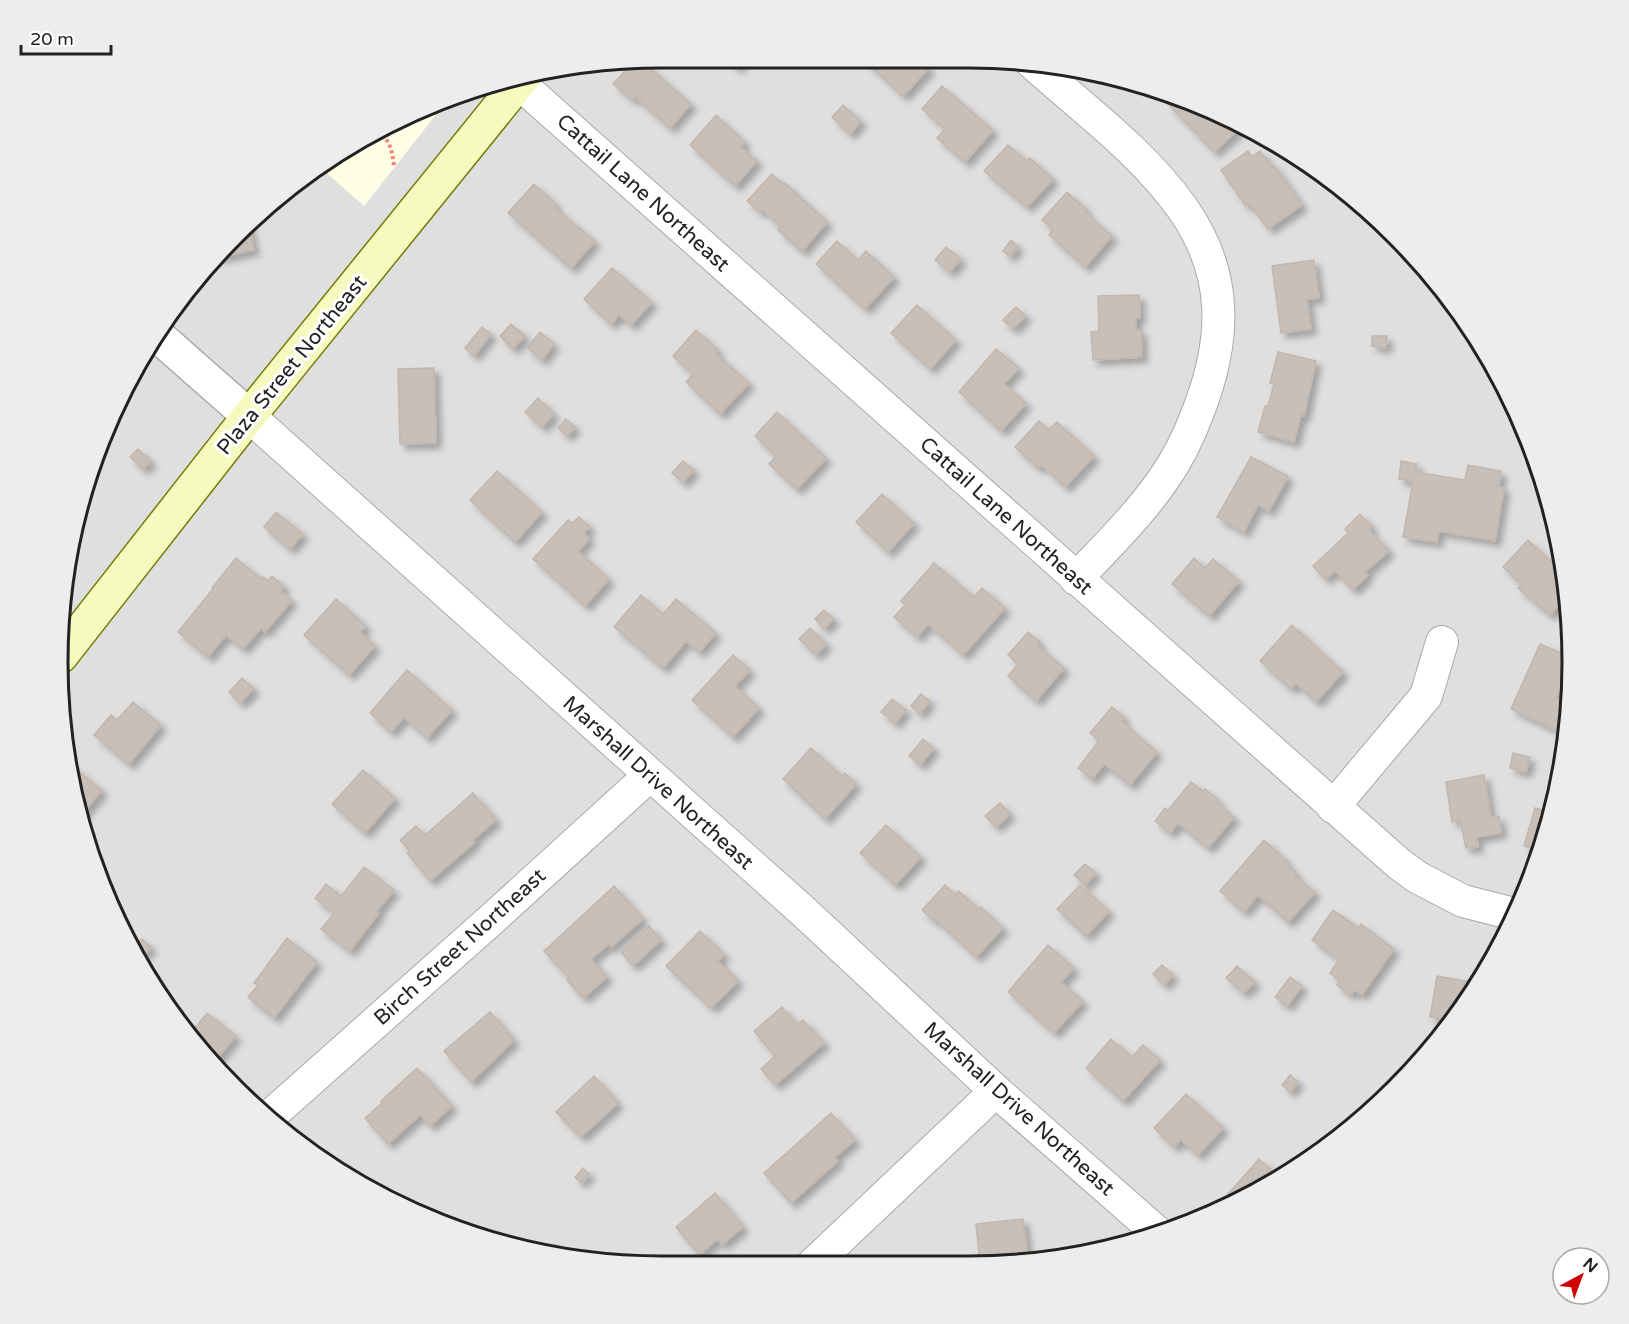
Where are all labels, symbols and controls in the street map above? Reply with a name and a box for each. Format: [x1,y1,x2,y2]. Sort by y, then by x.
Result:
scale bar [21,18,111,56]
text: 20 m [30,28,74,50]
street label: Cattail Lane Northeast [551,109,735,277]
street label: Plaza Street Northeast [212,270,372,460]
street label: Cattail Lane Northeast [914,432,1098,600]
street label: Marshall Drive Northeast [558,691,758,875]
street label: Birch Street Northeast [369,863,551,1031]
street label: Marshall Drive Northeast [919,1017,1119,1201]
north arrow [1551,1246,1611,1306]
text: N [1579,1254,1602,1277]

